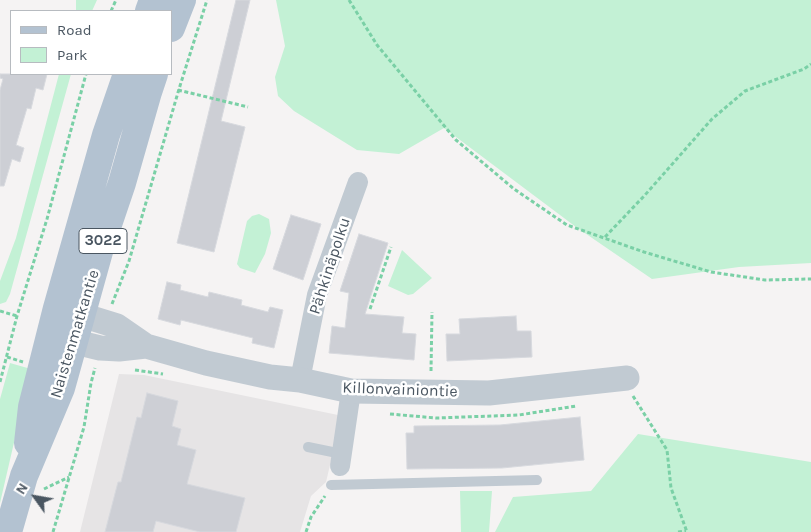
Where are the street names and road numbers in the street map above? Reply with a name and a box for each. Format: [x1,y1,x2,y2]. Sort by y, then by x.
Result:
street label: Pähkinäpolku [305,215,355,317]
road number: 3022 [79,228,127,254]
street label: Naistenmatkantie [46,268,104,400]
street label: Killonvainiontie [342,378,458,402]

